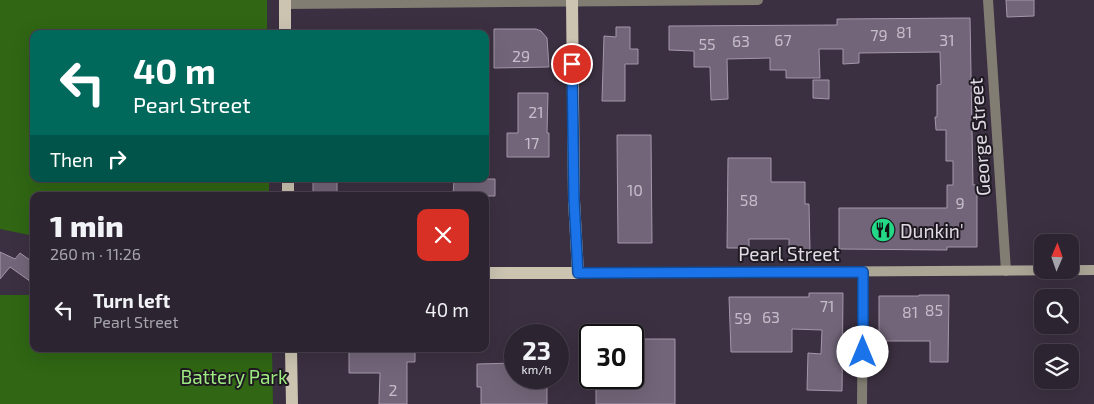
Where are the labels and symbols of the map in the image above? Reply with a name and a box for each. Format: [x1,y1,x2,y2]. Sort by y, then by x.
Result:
house number: 81 [896,22,912,41]
house number: 79 [870,25,888,44]
house number: 67 [774,30,792,49]
house number: 31 [939,30,955,49]
house number: 63 [732,31,750,50]
house number: 55 [698,34,716,53]
pin [551,43,593,85]
house number: 29 [512,46,530,65]
street label: George Street [963,77,995,197]
house number: 21 [528,102,544,121]
house number: 17 [525,133,539,152]
house number: 10 [627,180,643,199]
house number: 58 [740,190,758,209]
house number: 9 [955,193,965,212]
restaurant icon: Dunkin' [870,217,896,243]
place label: Dunkin' [900,219,964,242]
north arrow [1034,234,1079,279]
street label: Pearl Street [738,242,840,265]
house number: 71 [820,296,834,315]
house number: 85 [925,300,943,319]
house number: 81 [902,302,918,321]
house number: 63 [762,307,780,326]
house number: 59 [734,308,752,327]
speed limit sign: 30 [579,324,644,389]
position arrow [836,325,888,377]
park label: Battery Park [180,365,288,388]
house number: 2 [389,380,398,399]

